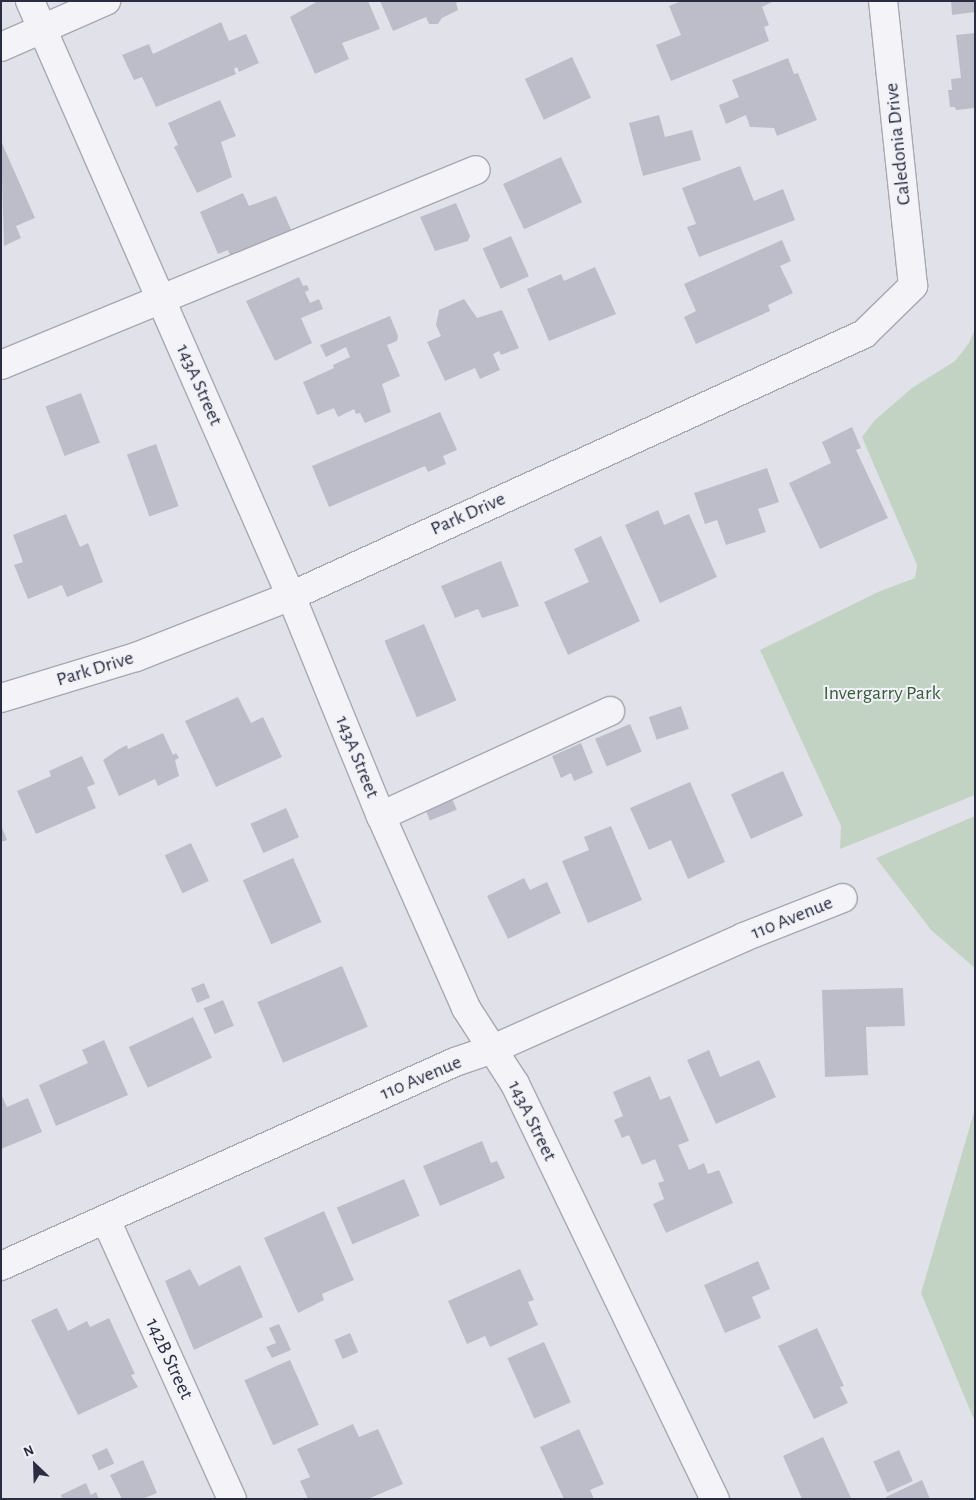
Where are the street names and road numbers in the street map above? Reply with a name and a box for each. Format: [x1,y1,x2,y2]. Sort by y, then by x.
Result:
street label: Caledonia Drive [880,82,916,206]
street label: 143A Street [170,341,228,429]
street label: Park Drive [427,487,509,541]
street label: Park Drive [54,646,136,692]
street label: 143A Street [330,712,384,802]
street label: 110 Avenue [748,891,836,945]
street label: 110 Avenue [377,1050,465,1106]
street label: 143A Street [502,1077,562,1165]
street label: 142B Street [140,1315,198,1403]

